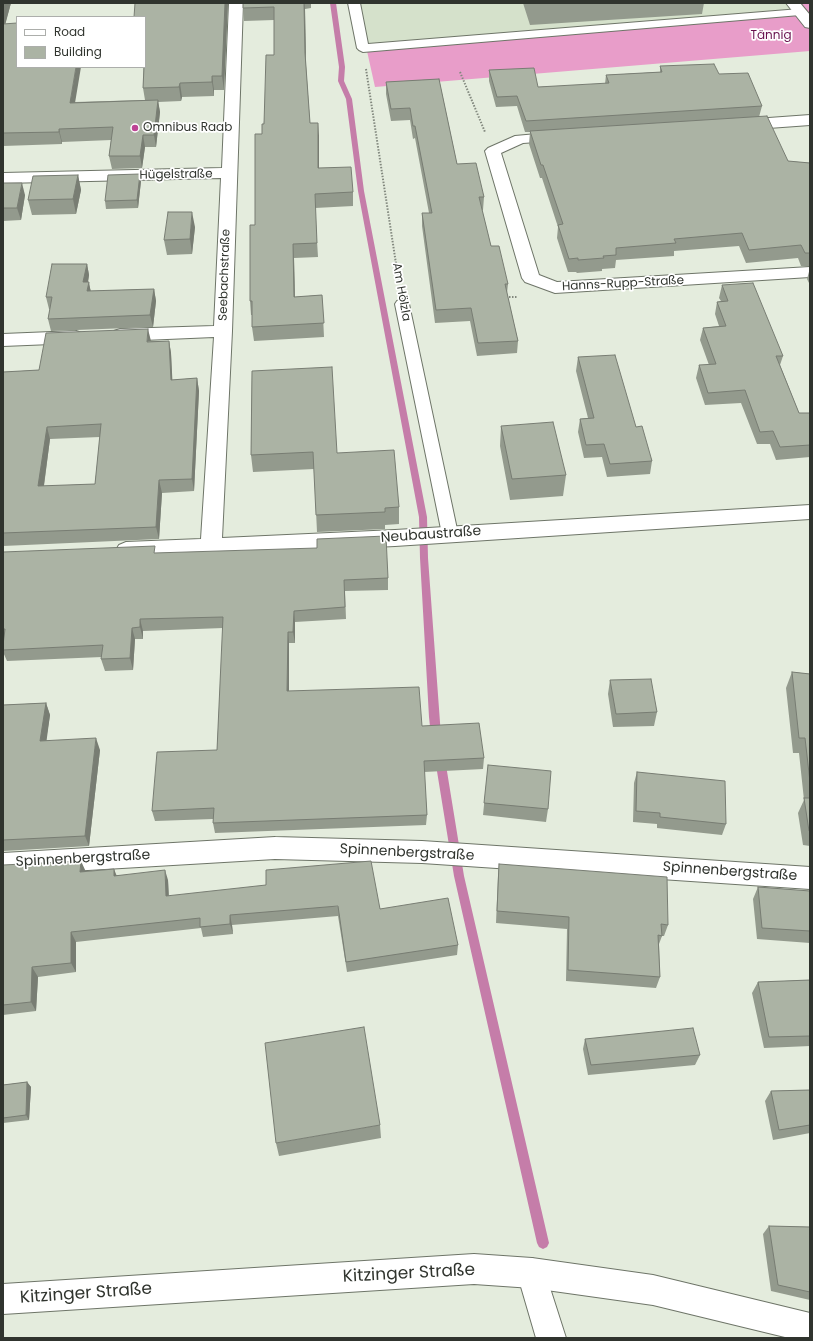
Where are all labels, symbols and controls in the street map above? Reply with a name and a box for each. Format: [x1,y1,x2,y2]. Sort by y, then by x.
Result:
legend [16,16,146,68]
text: Road [54,23,85,40]
park label: Tännig [750,29,792,43]
text: Building [54,43,102,60]
place label: Omnibus Raab [143,121,232,135]
marker: Omnibus Raab [130,123,140,133]
street label: Hügelstraße [139,167,213,183]
street label: Seebachstraße [216,229,234,321]
street label: Am Hölzla [389,262,413,322]
street label: Hanns-Rupp-Straße [562,274,684,294]
street label: Neubaustraße [380,523,482,547]
street label: Spinnenbergstraße [339,841,475,865]
street label: Spinnenbergstraße [15,847,151,871]
street label: Spinnenbergstraße [662,859,798,885]
street label: Kitzinger Straße [342,1260,476,1288]
street label: Kitzinger Straße [19,1279,153,1309]

